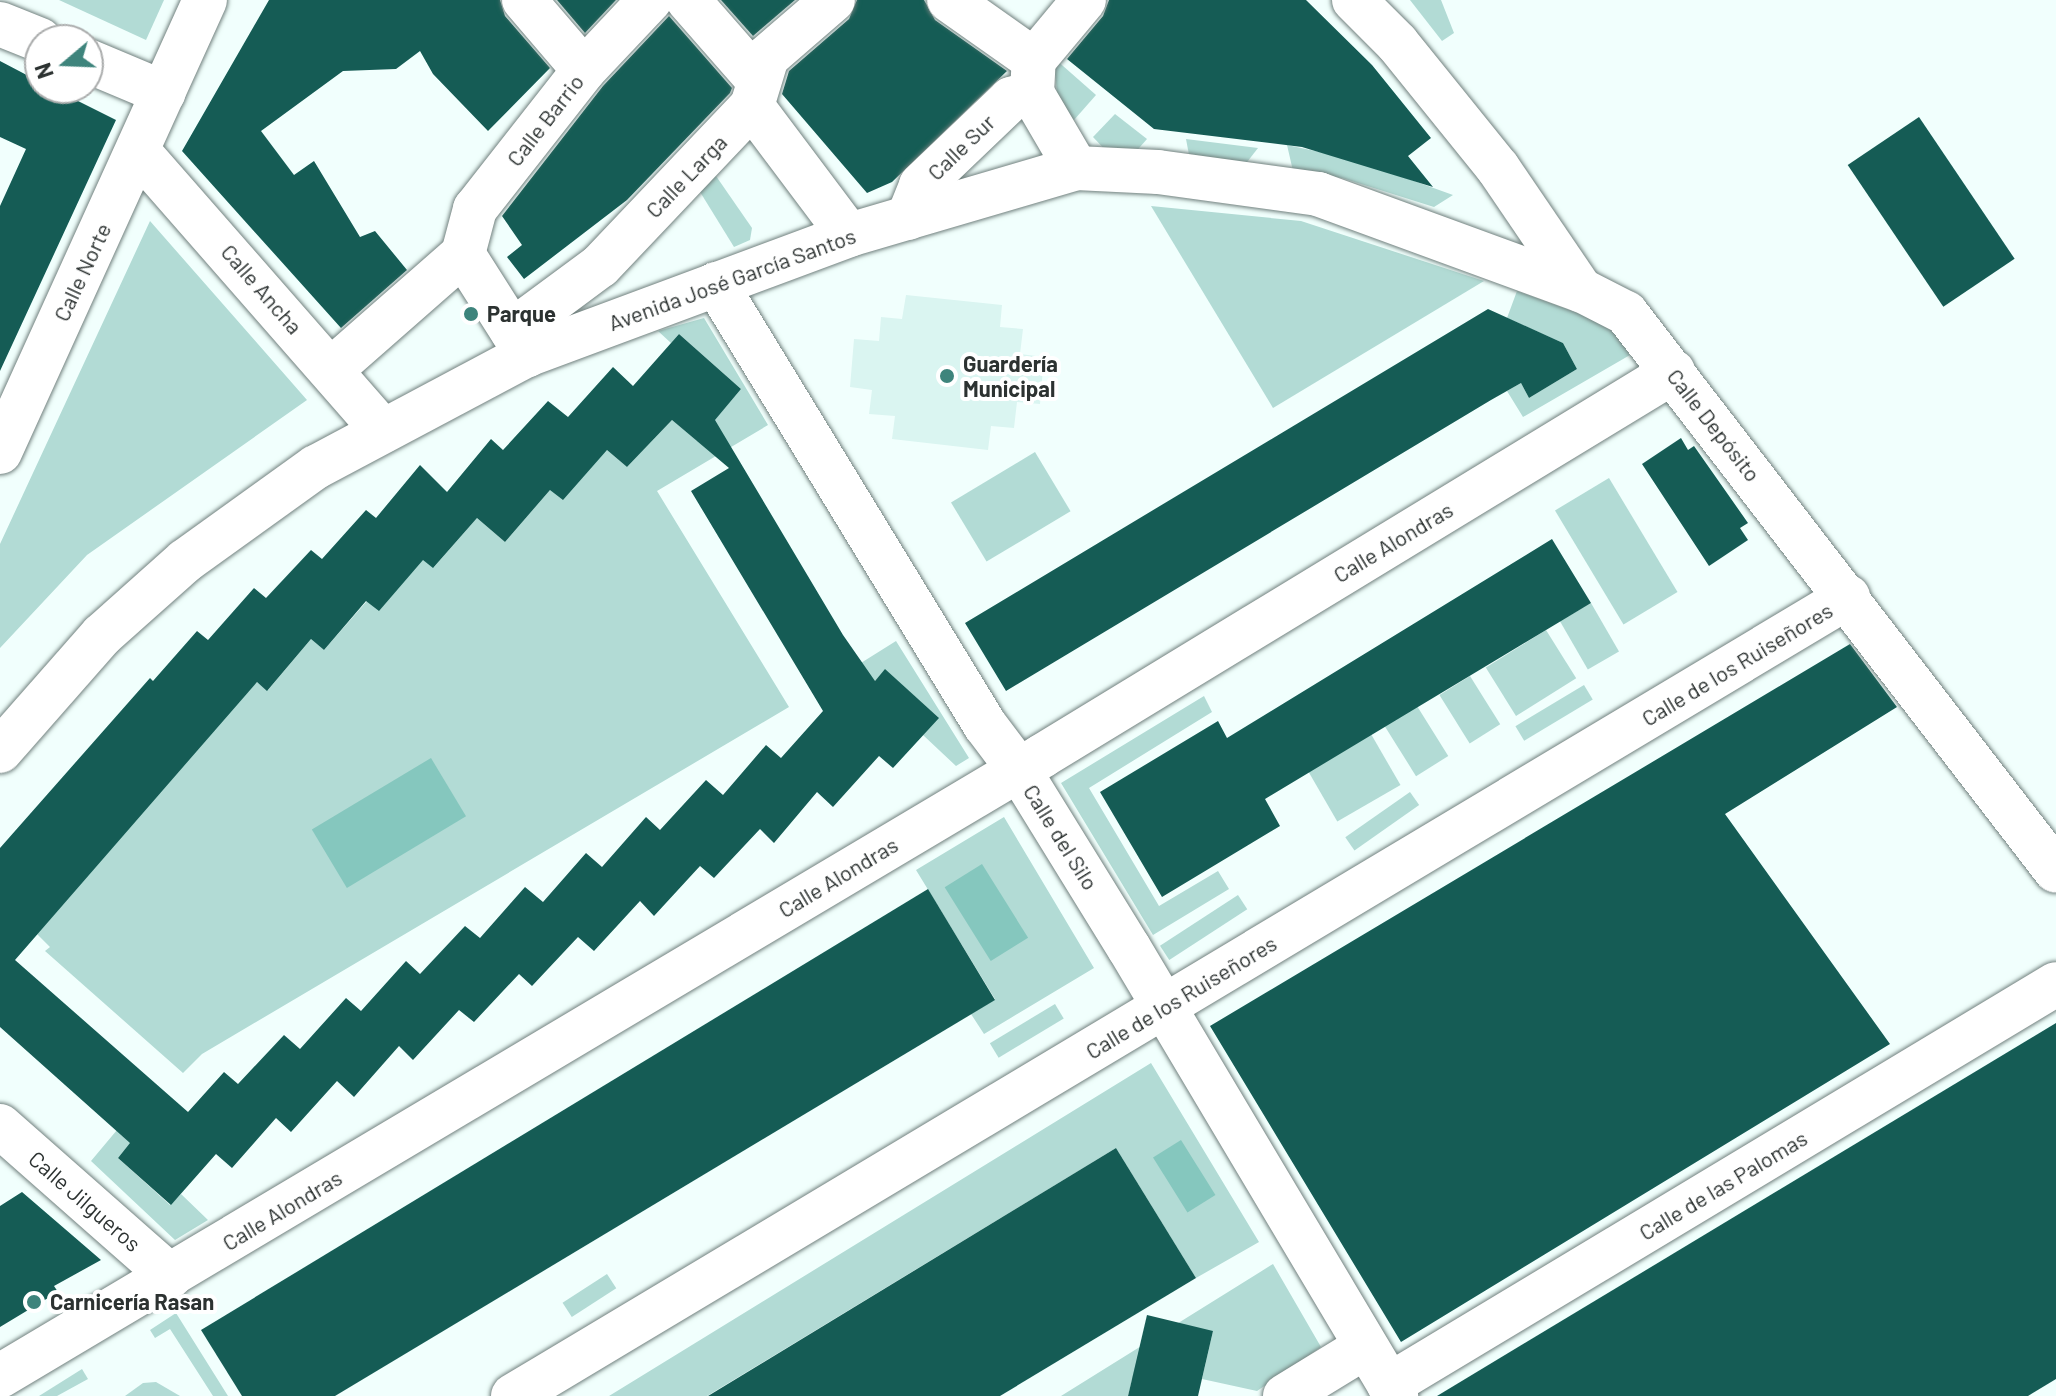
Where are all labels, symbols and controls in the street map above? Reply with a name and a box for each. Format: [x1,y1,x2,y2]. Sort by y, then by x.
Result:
north arrow [24,24,104,104]
text: N [29,60,58,82]
street label: Calle Barrio [501,69,589,171]
street label: Calle Sur [922,109,1000,185]
street label: Calle Larga [640,129,732,223]
street label: Calle Norte [48,219,116,325]
street label: Avenida José García Santos [605,222,859,336]
street label: Calle Ancha [216,239,308,339]
place label: Parque [487,301,556,327]
marker: Parque [462,305,480,323]
place label: Guardería Municipal [963,350,1058,402]
street label: Calle Depósito [1662,363,1766,487]
marker: Guardería Municipal [938,367,956,385]
street label: Calle Alondras [1329,496,1457,588]
street label: Calle de los Ruiseñores [1637,597,1837,731]
street label: Calle del Silo [1018,779,1104,895]
street label: Calle Alondras [774,831,902,923]
street label: Calle de los Ruiseñores [1081,930,1281,1064]
street label: Calle de las Palomas [1634,1124,1812,1246]
street label: Calle Jilgueros [24,1145,146,1257]
street label: Calle Alondras [218,1164,346,1256]
place label: Carnicería Rasan [50,1289,214,1315]
marker: Carnicería Rasan [25,1293,43,1311]

